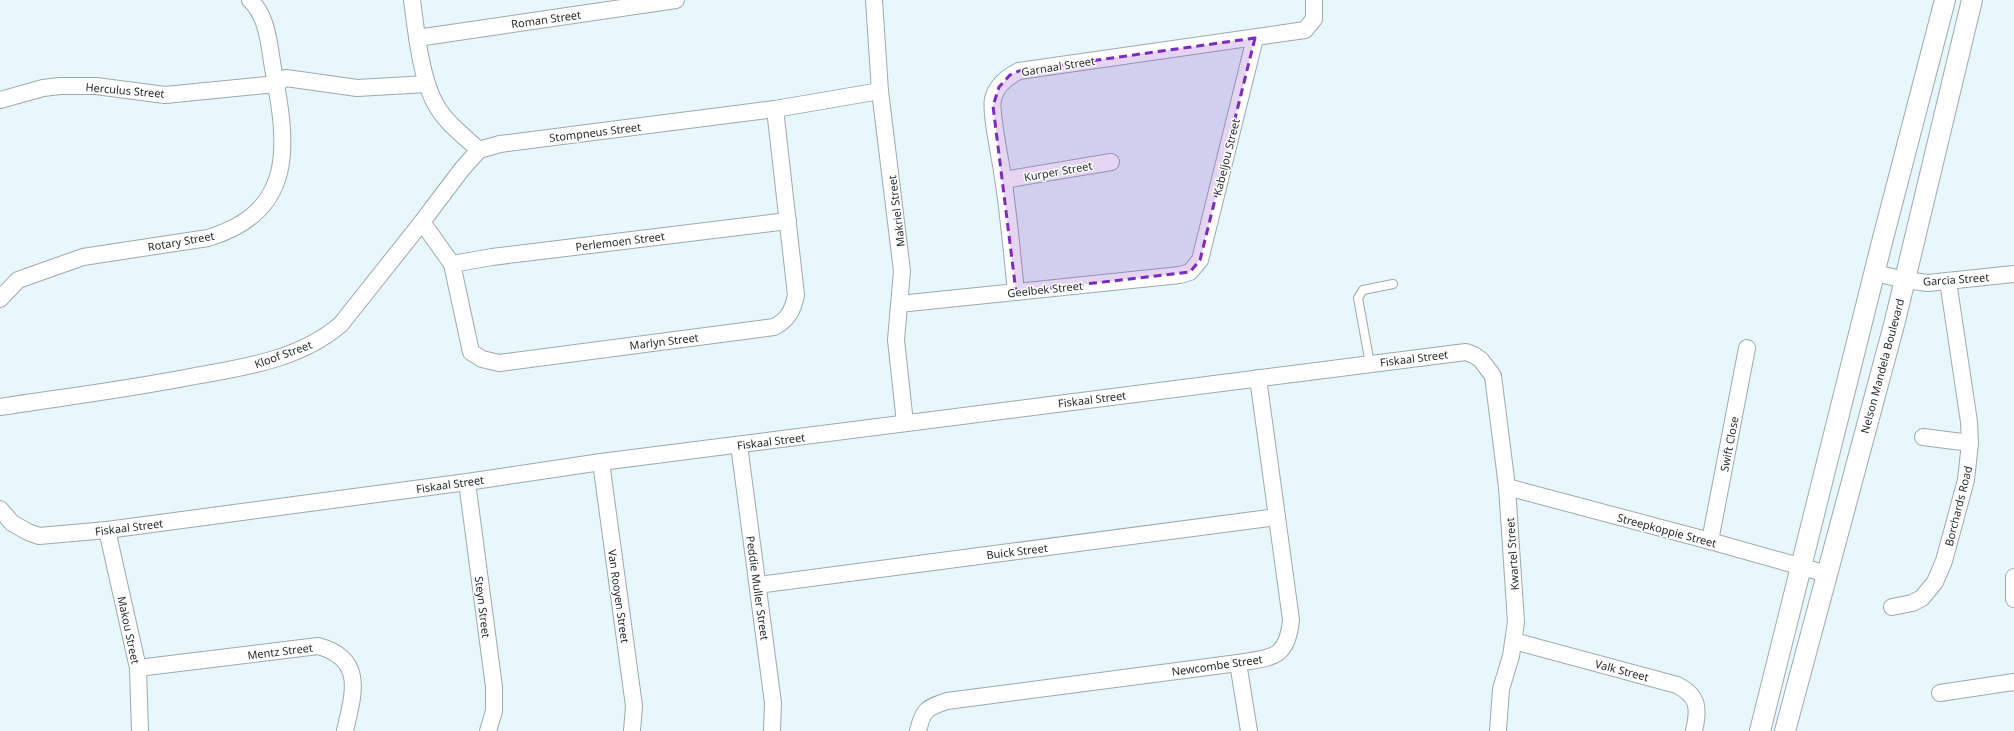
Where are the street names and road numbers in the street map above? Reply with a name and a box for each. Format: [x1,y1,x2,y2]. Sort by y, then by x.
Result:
street label: Roman Street [510,7,582,31]
street label: Garnaal Street [1020,53,1096,79]
street label: Herculus Street [85,79,165,101]
street label: Kabeljou Street [1209,117,1243,197]
street label: Stompneus Street [548,119,642,145]
street label: Kurper Street [1023,158,1093,184]
street label: Makriel Street [884,174,908,248]
street label: Rotary Street [147,228,215,254]
street label: Perlemoen Street [574,228,666,254]
street label: Garcia Street [1922,269,1990,289]
street label: Geelbek Street [1007,278,1083,300]
street label: Nelson Mandela Boulevard [1857,297,1907,435]
street label: Marlyn Street [629,329,699,353]
street label: Kloof Street [252,337,314,371]
street label: Fiskaal Street [1379,346,1449,370]
street label: Fiskaal Street [1057,387,1127,411]
street label: Swift Close [1716,415,1742,473]
street label: Fiskaal Street [736,429,806,453]
street label: Borchards Road [1941,464,1975,548]
street label: Fiskaal Street [415,472,485,496]
street label: Streepkoppie Street [1616,510,1718,550]
street label: Fiskaal Street [94,515,164,539]
street label: Kwartel Street [1502,517,1522,591]
street label: Peddie Muller Street [743,535,773,641]
street label: Buick Street [986,540,1048,562]
street label: Van Rooyen Street [605,548,633,644]
street label: Steyn Street [472,575,494,639]
street label: Makou Street [114,595,144,665]
street label: Mentz Street [246,640,314,662]
street label: Newcombe Street [1171,651,1263,679]
street label: Valk Street [1594,656,1650,684]

